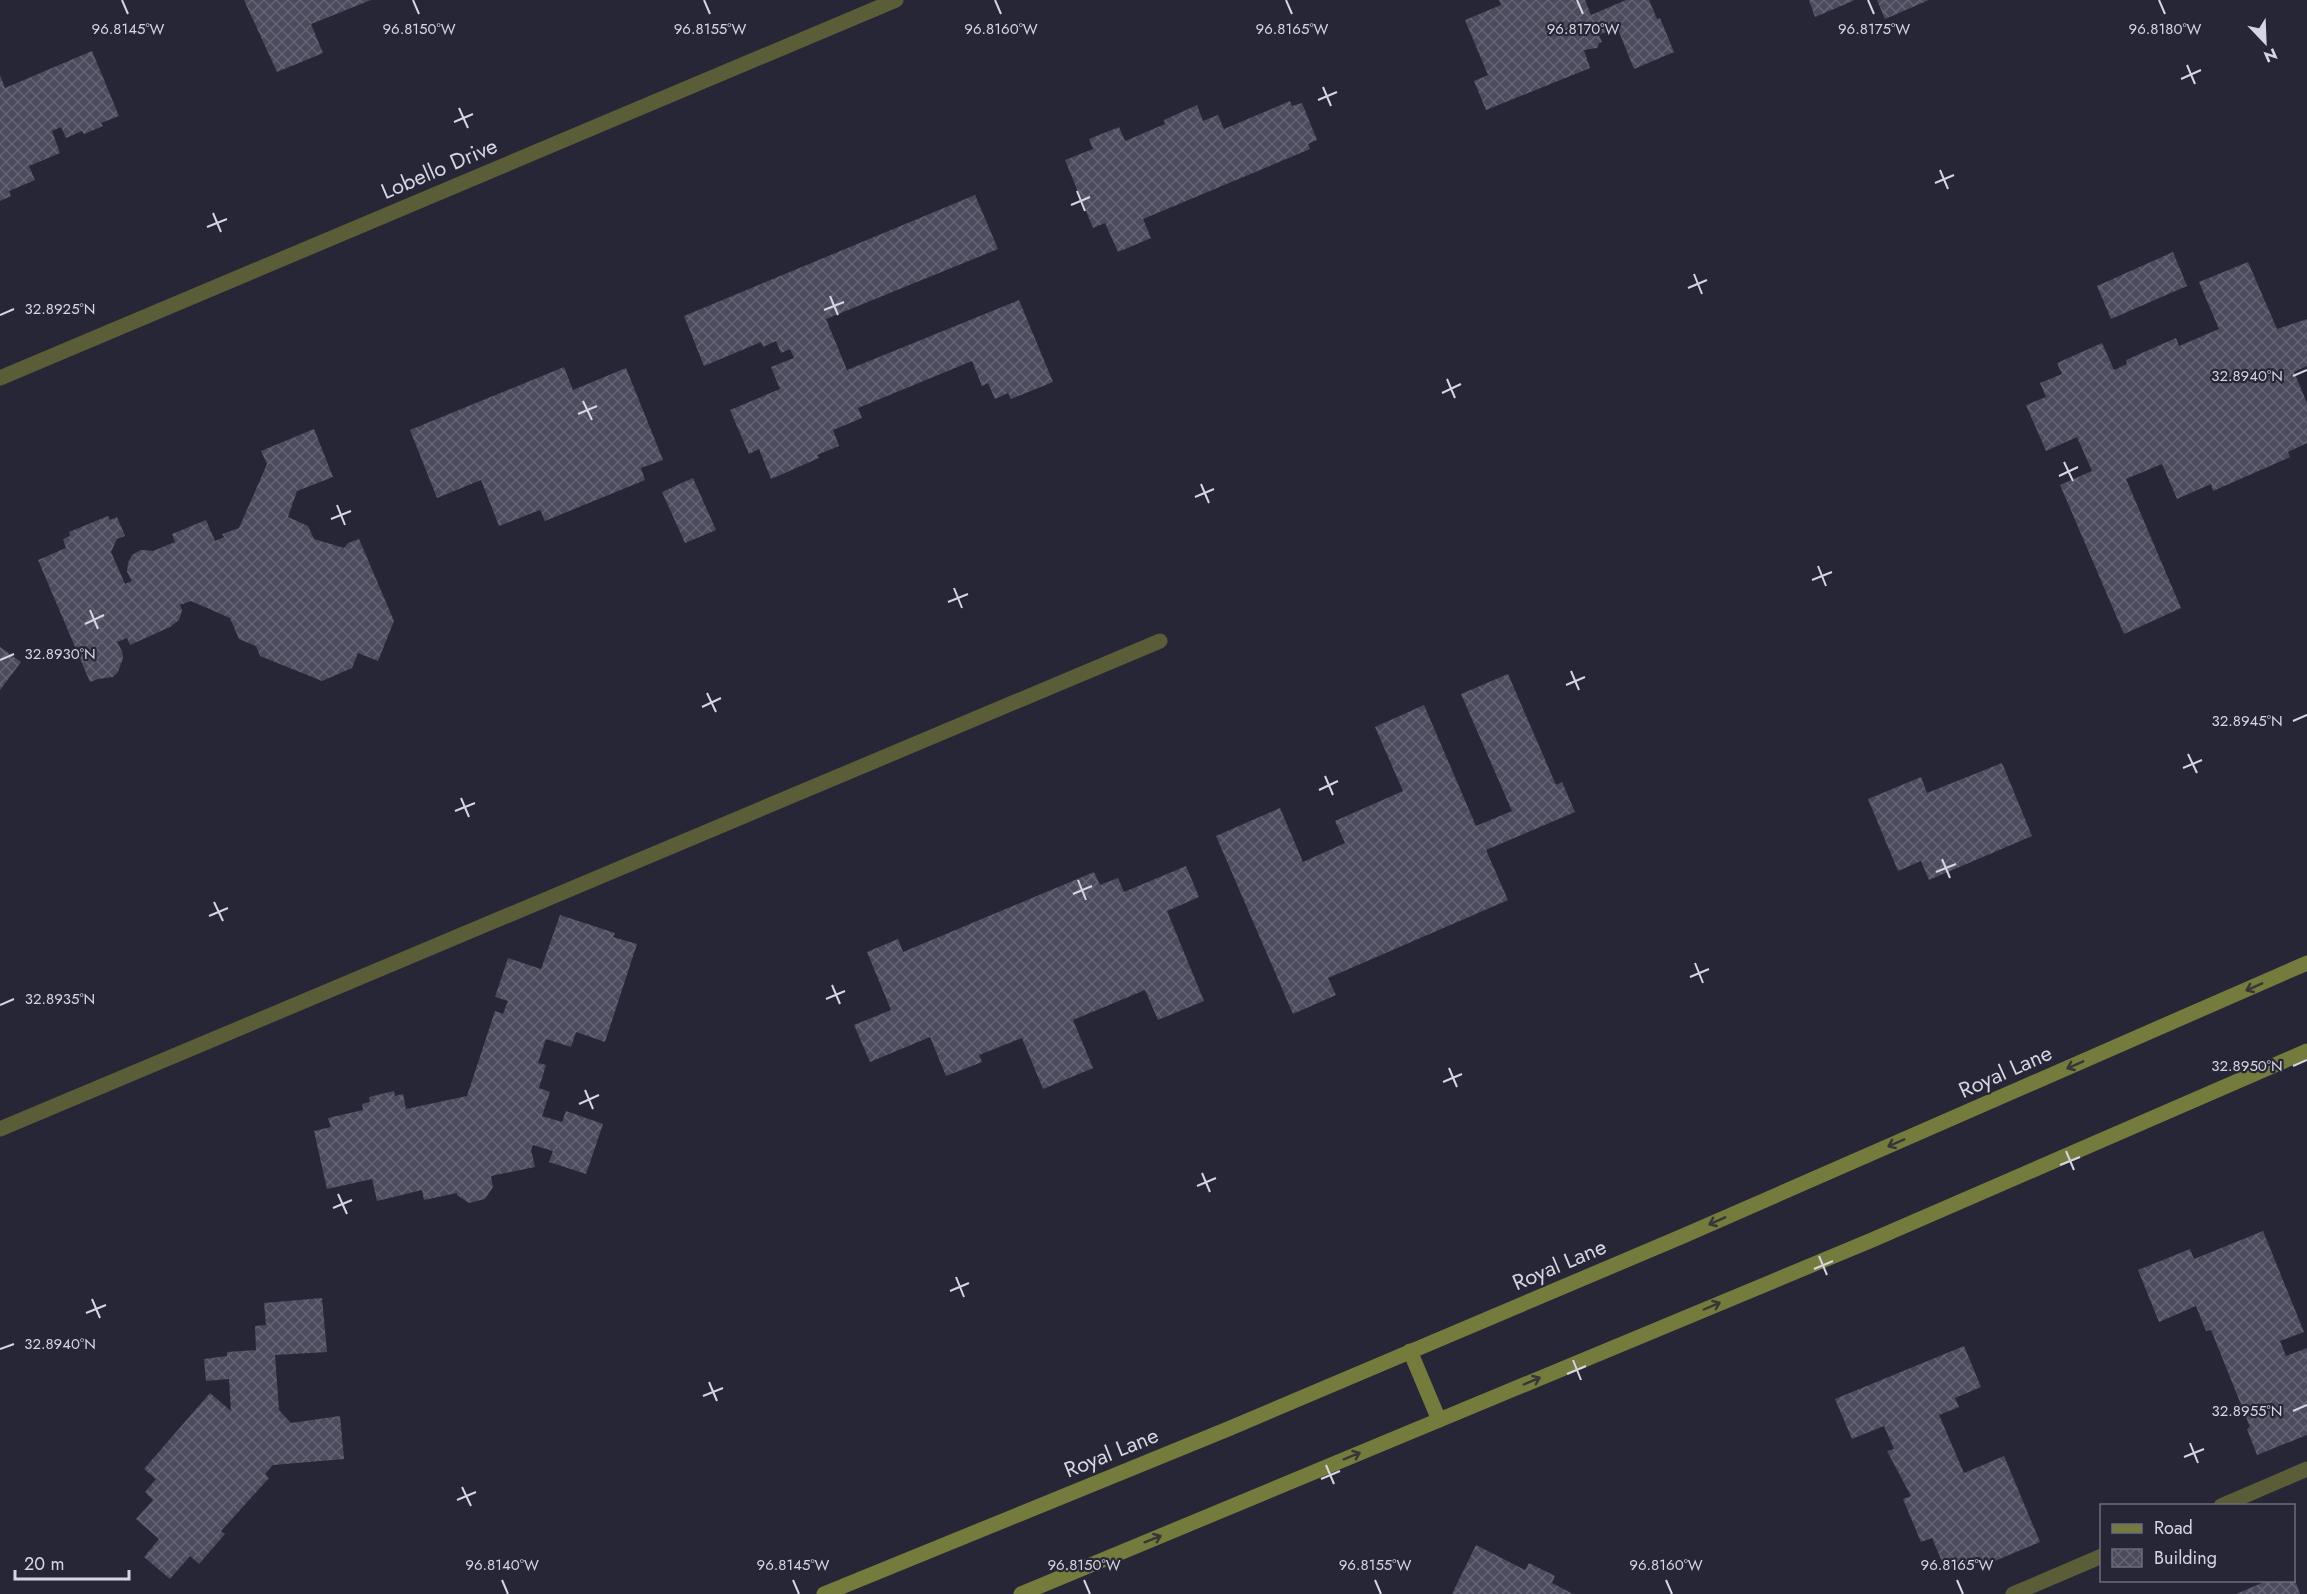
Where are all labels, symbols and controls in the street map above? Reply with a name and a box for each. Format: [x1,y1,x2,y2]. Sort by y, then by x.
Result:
north arrow [2235,12,2295,72]
text: 96.8145°W [92,18,165,40]
text: 96.8150°W [382,18,456,40]
text: 96.8155°W [674,18,746,40]
text: 96.8160°W [964,18,1038,40]
text: 96.8165°W [1256,18,1329,40]
text: 96.8170°W [1547,18,1619,40]
text: 96.8175°W [1838,18,1910,40]
text: 96.8180°W [2129,18,2202,40]
text: N [2260,42,2281,68]
street label: Lobello Drive [376,129,502,207]
text: 32.8925°N [25,298,95,320]
text: 32.8940°N [2211,365,2283,387]
text: 32.8930°N [24,643,96,665]
text: 32.8945°N [2211,710,2283,732]
one-way arrow [2245,982,2263,993]
text: 32.8935°N [25,988,95,1010]
street label: Royal Lane [1953,1036,2057,1106]
text: 32.8950°N [2211,1055,2283,1077]
one-way arrow [2066,1060,2084,1071]
one-way arrow [1887,1138,1906,1149]
one-way arrow [1709,1216,1727,1227]
street label: Royal Lane [1507,1230,1611,1298]
one-way arrow [1703,1300,1721,1311]
text: 32.8940°N [24,1333,96,1355]
one-way arrow [1523,1375,1541,1386]
text: 32.8955°N [2212,1400,2282,1422]
street label: Royal Lane [1059,1419,1163,1485]
one-way arrow [1343,1450,1361,1461]
legend [2100,1504,2295,1582]
text: Road [2154,1515,2193,1541]
one-way arrow [1143,1533,1161,1544]
scale bar [15,1543,129,1581]
text: Building [2154,1545,2217,1571]
text: 20 m [24,1551,64,1577]
text: 96.8140°W [465,1554,539,1576]
text: 96.8145°W [757,1554,830,1576]
text: 96.8150°W [1047,1554,1121,1576]
text: 96.8155°W [1339,1554,1411,1576]
text: 96.8160°W [1629,1554,1703,1576]
text: 96.8165°W [1921,1554,1994,1576]

